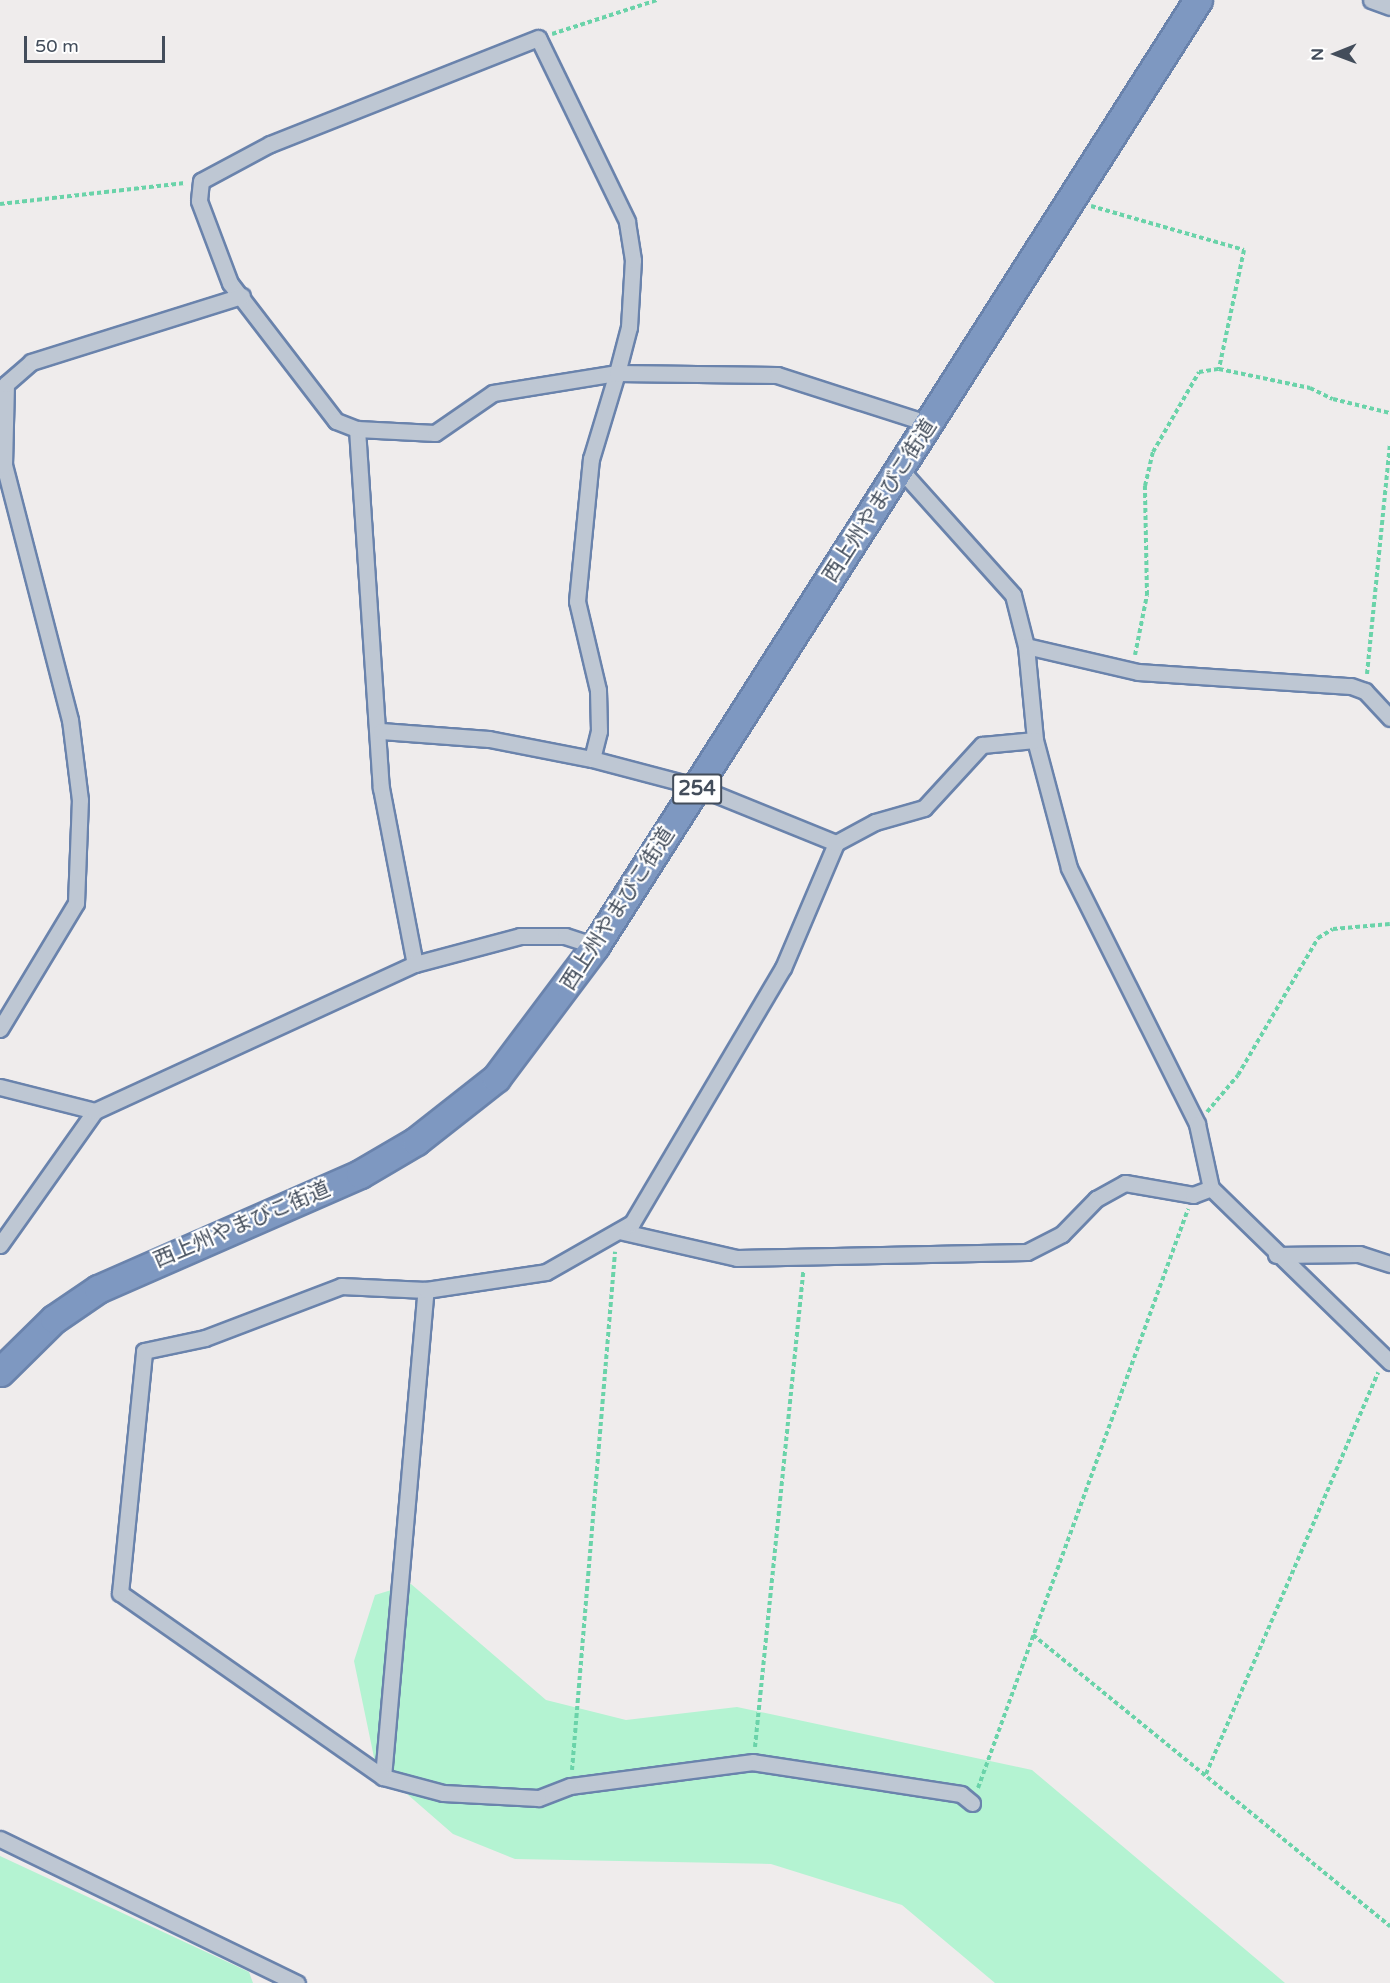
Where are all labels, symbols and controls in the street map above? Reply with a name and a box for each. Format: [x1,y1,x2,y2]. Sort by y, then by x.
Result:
scale bar [27,24,168,62]
north arrow [1306,24,1366,84]
text: 50 m [35,35,79,57]
text: N [1308,48,1328,61]
street label: 西上州やまびこ街道 [818,415,942,587]
road number: 254 [672,772,722,806]
street label: 西上州やまびこ街道 [556,823,680,995]
street label: 西上州やまびこ街道 [150,1176,334,1274]

